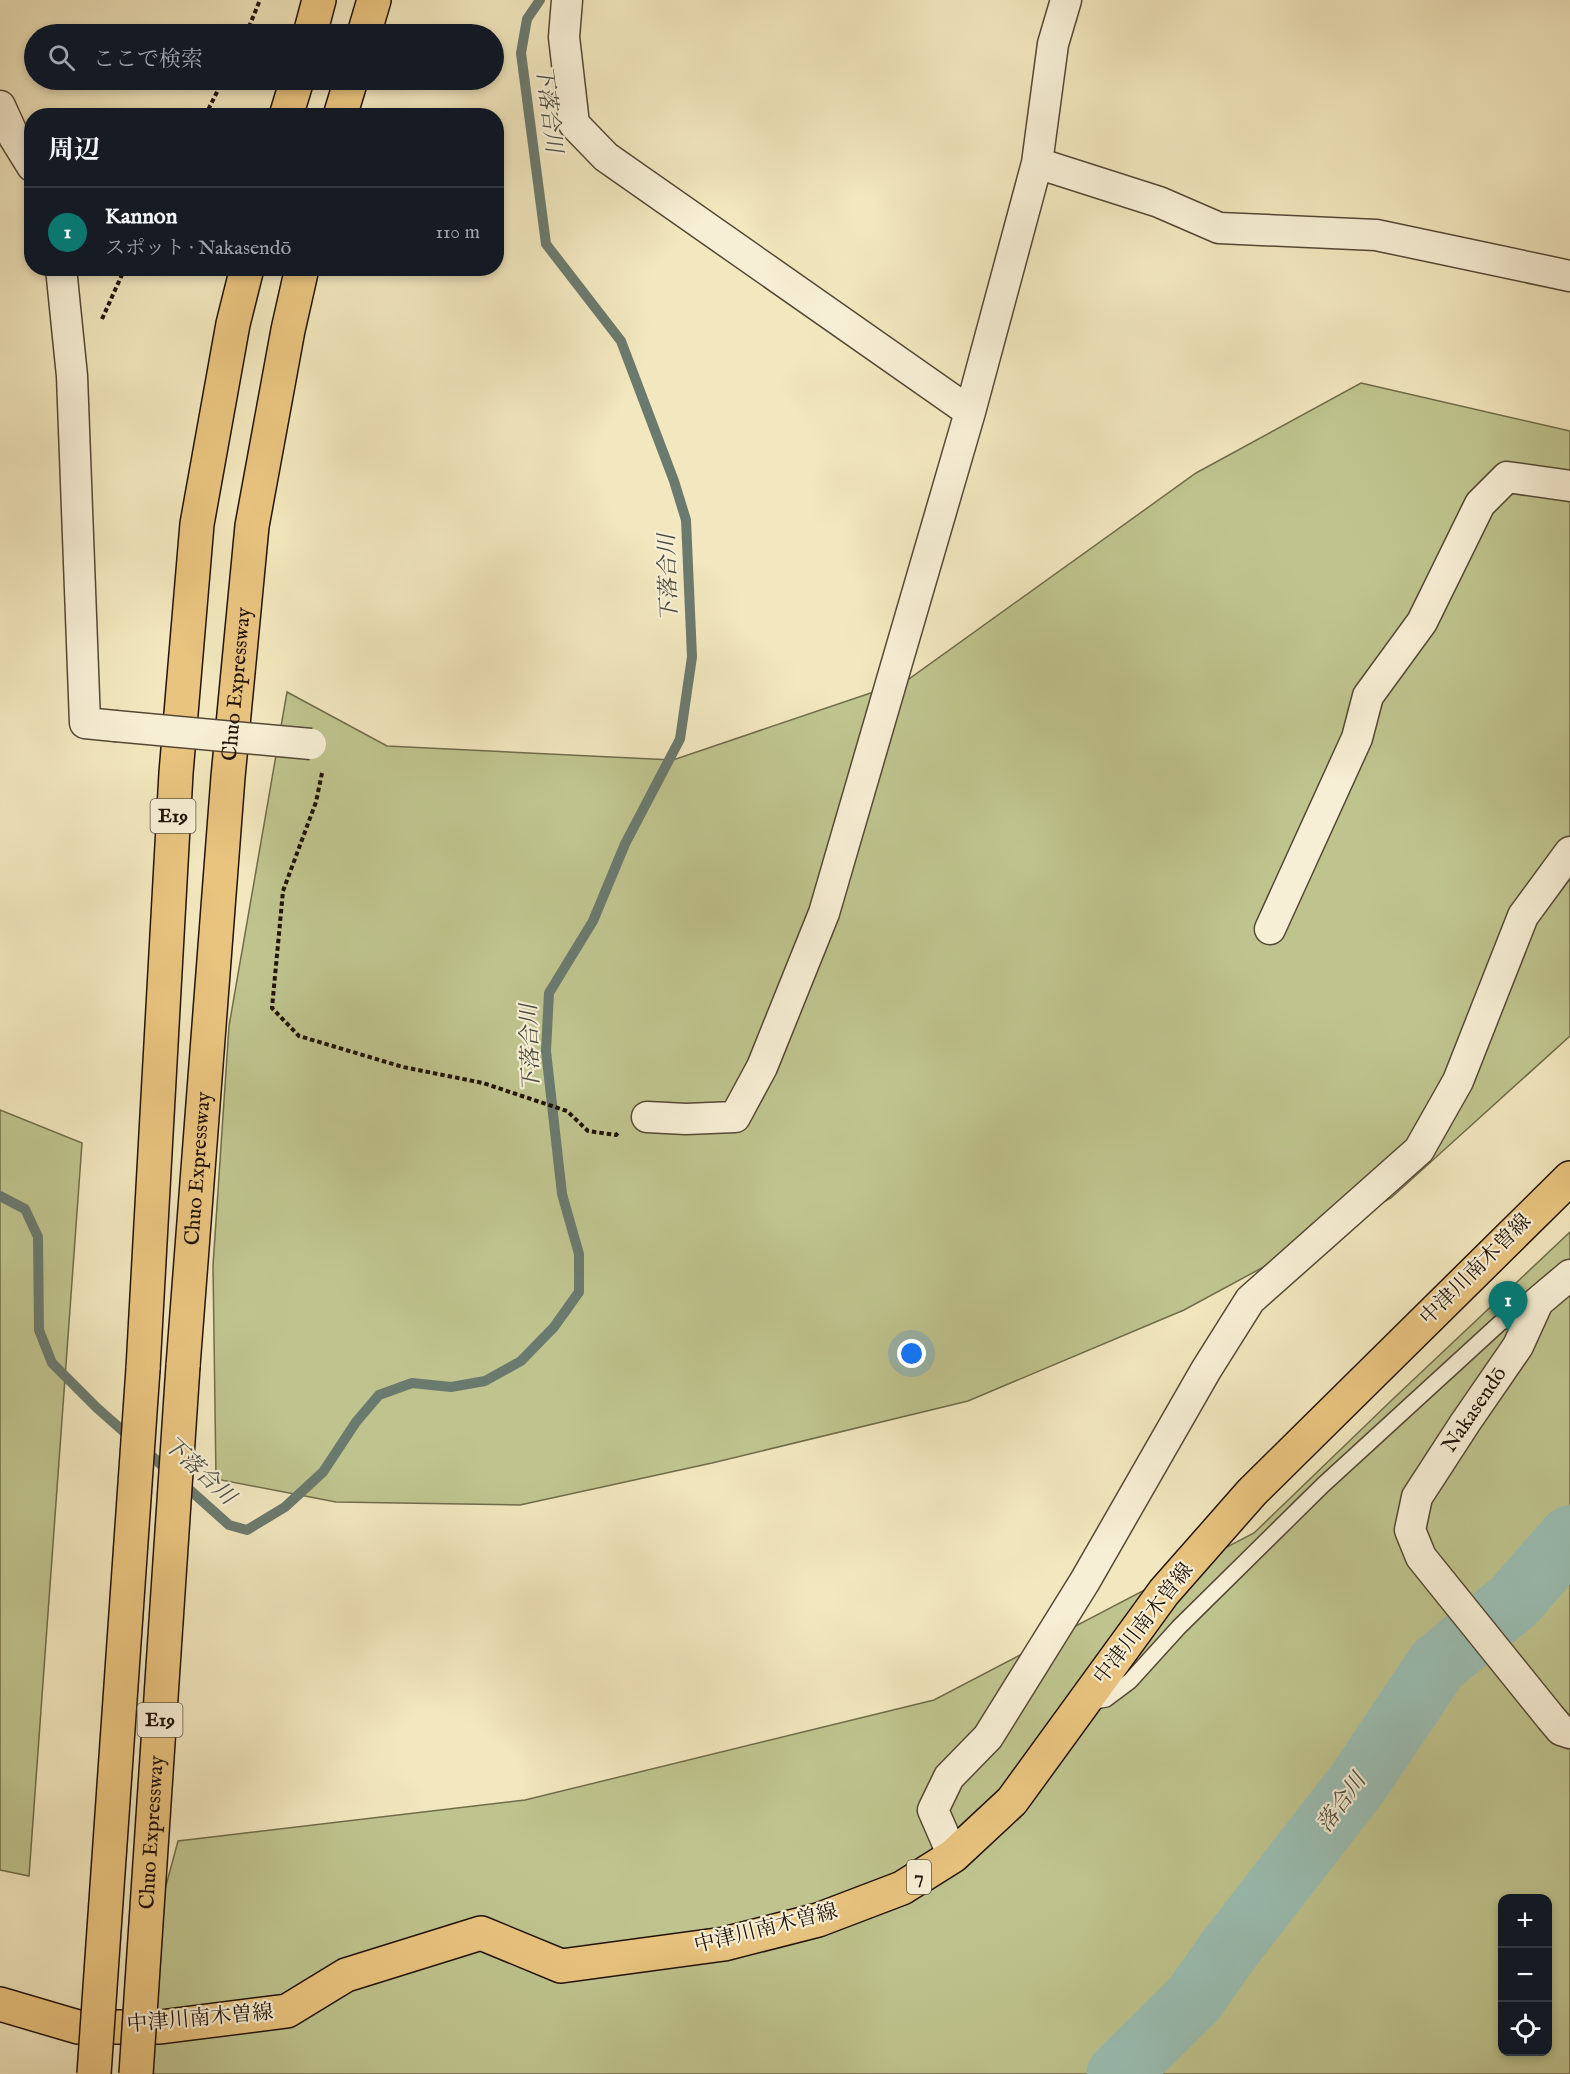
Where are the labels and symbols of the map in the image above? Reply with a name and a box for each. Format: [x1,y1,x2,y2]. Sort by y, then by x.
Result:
water label: 下落合川 [529,64,568,156]
water label: 下落合川 [653,532,685,622]
street label: Chuo Expressway [216,605,258,762]
road number: E19 [150,799,195,833]
water label: 下落合川 [515,1002,547,1092]
street label: Chuo Expressway [179,1090,217,1246]
street label: 中津川南木曽線 [1414,1208,1538,1332]
pin: 1 [1488,1282,1528,1331]
your location [897,1339,926,1368]
street label: Nakasendō [1436,1362,1514,1458]
water label: 下落合川 [157,1431,242,1513]
street label: 中津川南木曽線 [1088,1558,1200,1690]
road number: E19 [138,1703,182,1737]
street label: Chuo Expressway [133,1754,171,1910]
water label: 落合川 [1311,1766,1374,1838]
road number: 7 [907,1860,931,1894]
street label: 中津川南木曽線 [691,1898,841,1960]
street label: 中津川南木曽線 [126,1999,274,2039]

